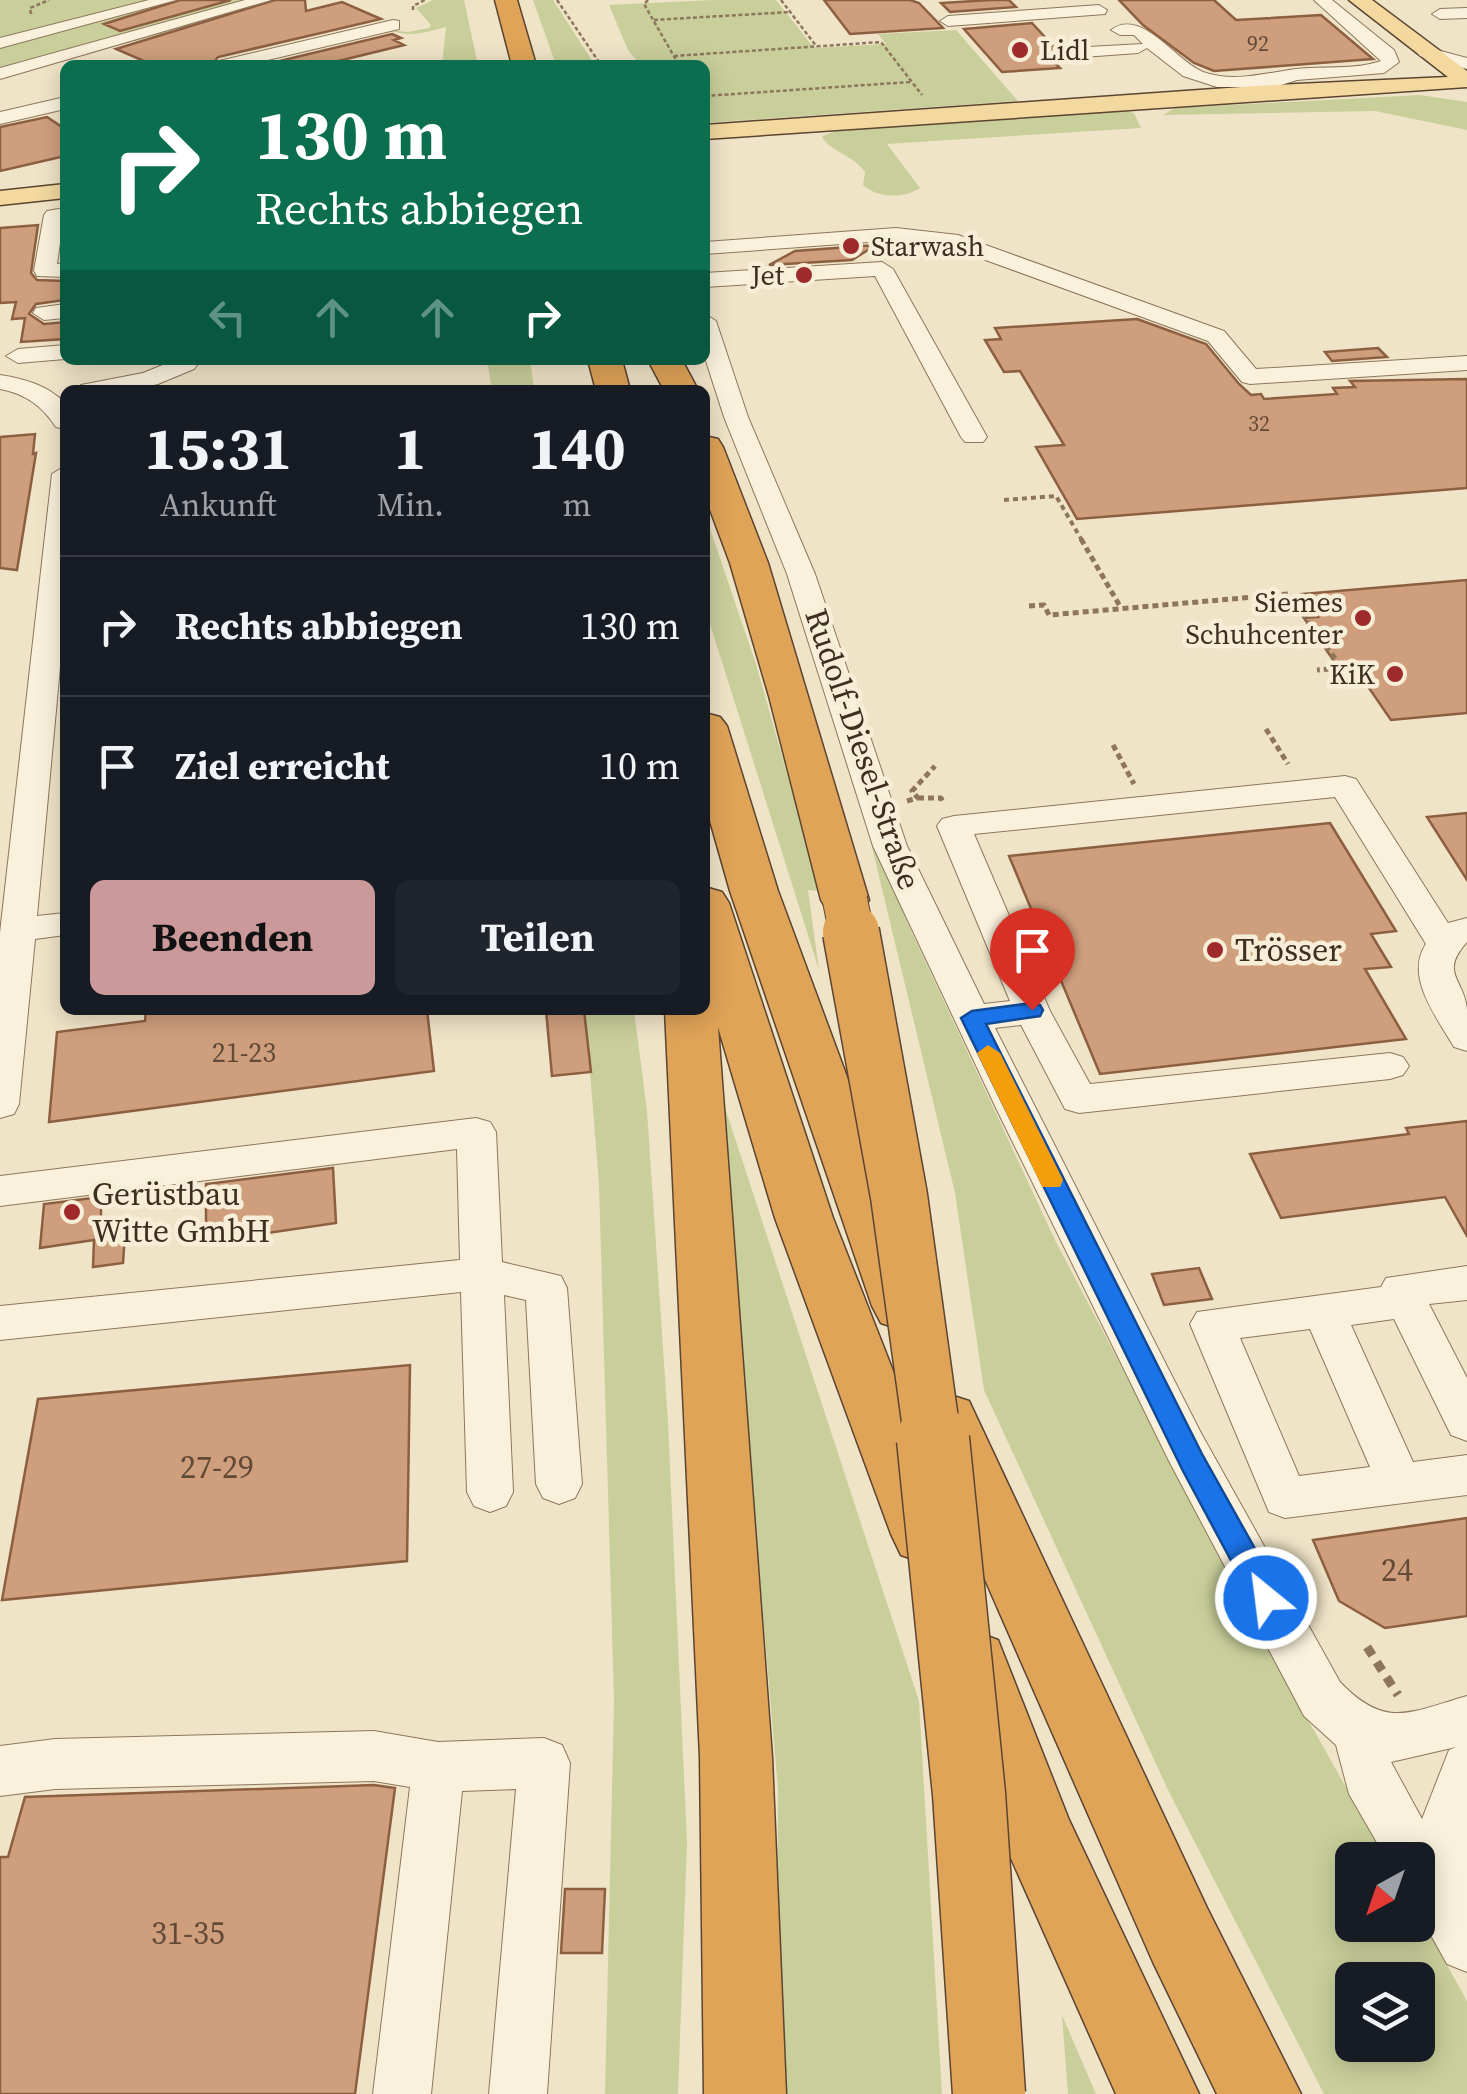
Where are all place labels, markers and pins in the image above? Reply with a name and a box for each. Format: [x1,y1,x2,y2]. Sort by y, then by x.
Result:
place label: Lidl [1040,31,1089,69]
marker: Lidl [1009,39,1031,61]
place label: Starwash [871,227,984,265]
marker: Starwash [840,235,862,257]
place label: Jet [750,256,785,294]
marker: Jet [793,264,815,286]
place label: Siemes Schuhcenter [1185,583,1343,653]
marker: Siemes Schuhcenter [1352,607,1374,629]
place label: KiK [1329,655,1375,693]
marker: KiK [1384,663,1406,685]
pin [990,908,1075,1011]
place label: Trösser [1235,928,1342,972]
marker: Trösser [1204,939,1226,961]
place label: Gerüstbau Witte GmbH [92,1172,270,1253]
marker: Gerüstbau Witte GmbH [61,1201,83,1223]

